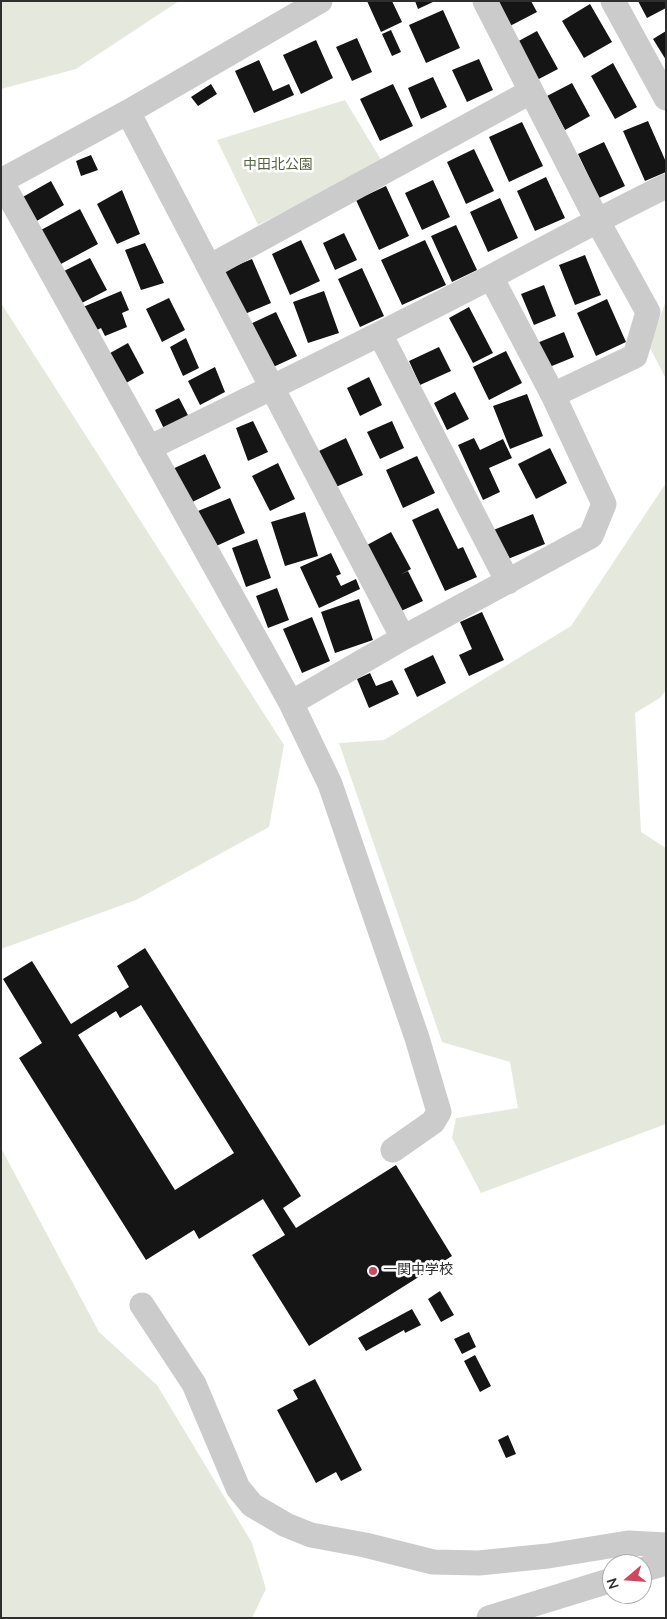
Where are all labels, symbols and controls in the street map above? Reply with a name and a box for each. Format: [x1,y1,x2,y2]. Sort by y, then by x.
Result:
park label: 中田北公園 [243,158,313,174]
place label: 一関中学校 [383,1263,453,1279]
marker: 一関中学校 [367,1265,379,1277]
north arrow [602,1554,652,1604]
text: N [603,1576,624,1591]

